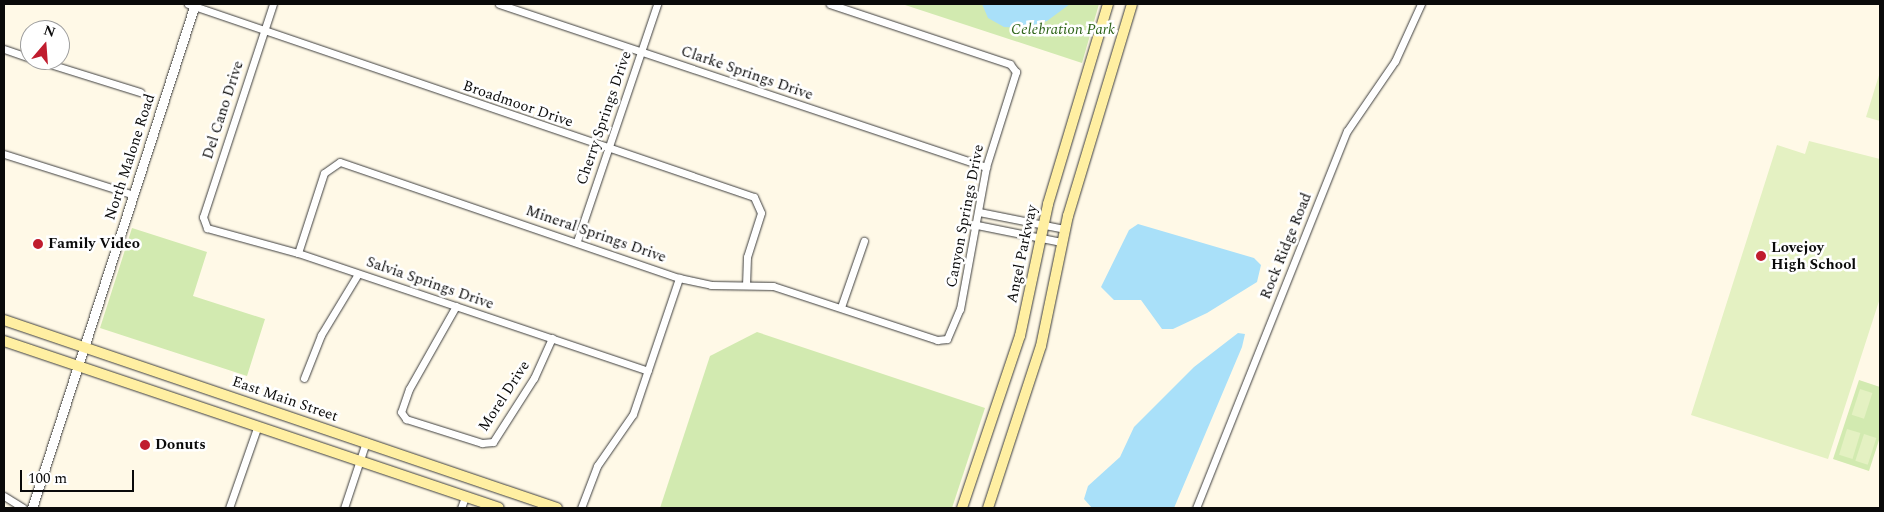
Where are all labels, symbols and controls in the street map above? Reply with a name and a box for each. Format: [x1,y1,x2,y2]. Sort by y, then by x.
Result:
text: N [41,19,58,43]
north arrow [20,20,70,70]
park label: Celebration Park [1011,21,1115,39]
street label: Clarke Springs Drive [679,42,815,104]
street label: Cherry Springs Drive [573,49,635,187]
street label: Del Cano Drive [199,58,247,162]
street label: Broadmoor Drive [461,77,575,131]
street label: North Malone Road [101,92,159,222]
street label: Canyon Springs Drive [942,143,988,289]
street label: Rock Ridge Road [1256,190,1316,302]
street label: Mineral Springs Drive [523,202,669,266]
street label: Angel Parkway [1003,203,1041,305]
place label: Family Video [48,235,140,253]
marker: Family Video [32,238,44,250]
place label: Lovejoy High School [1771,238,1856,273]
marker: Lovejoy High School [1755,250,1767,262]
street label: Salvia Springs Drive [364,253,496,313]
street label: Morel Drive [475,357,533,435]
street label: East Main Street [230,372,340,426]
place label: Donuts [155,436,206,454]
marker: Donuts [139,439,151,451]
scale bar [22,460,136,492]
text: 100 m [28,467,67,490]

